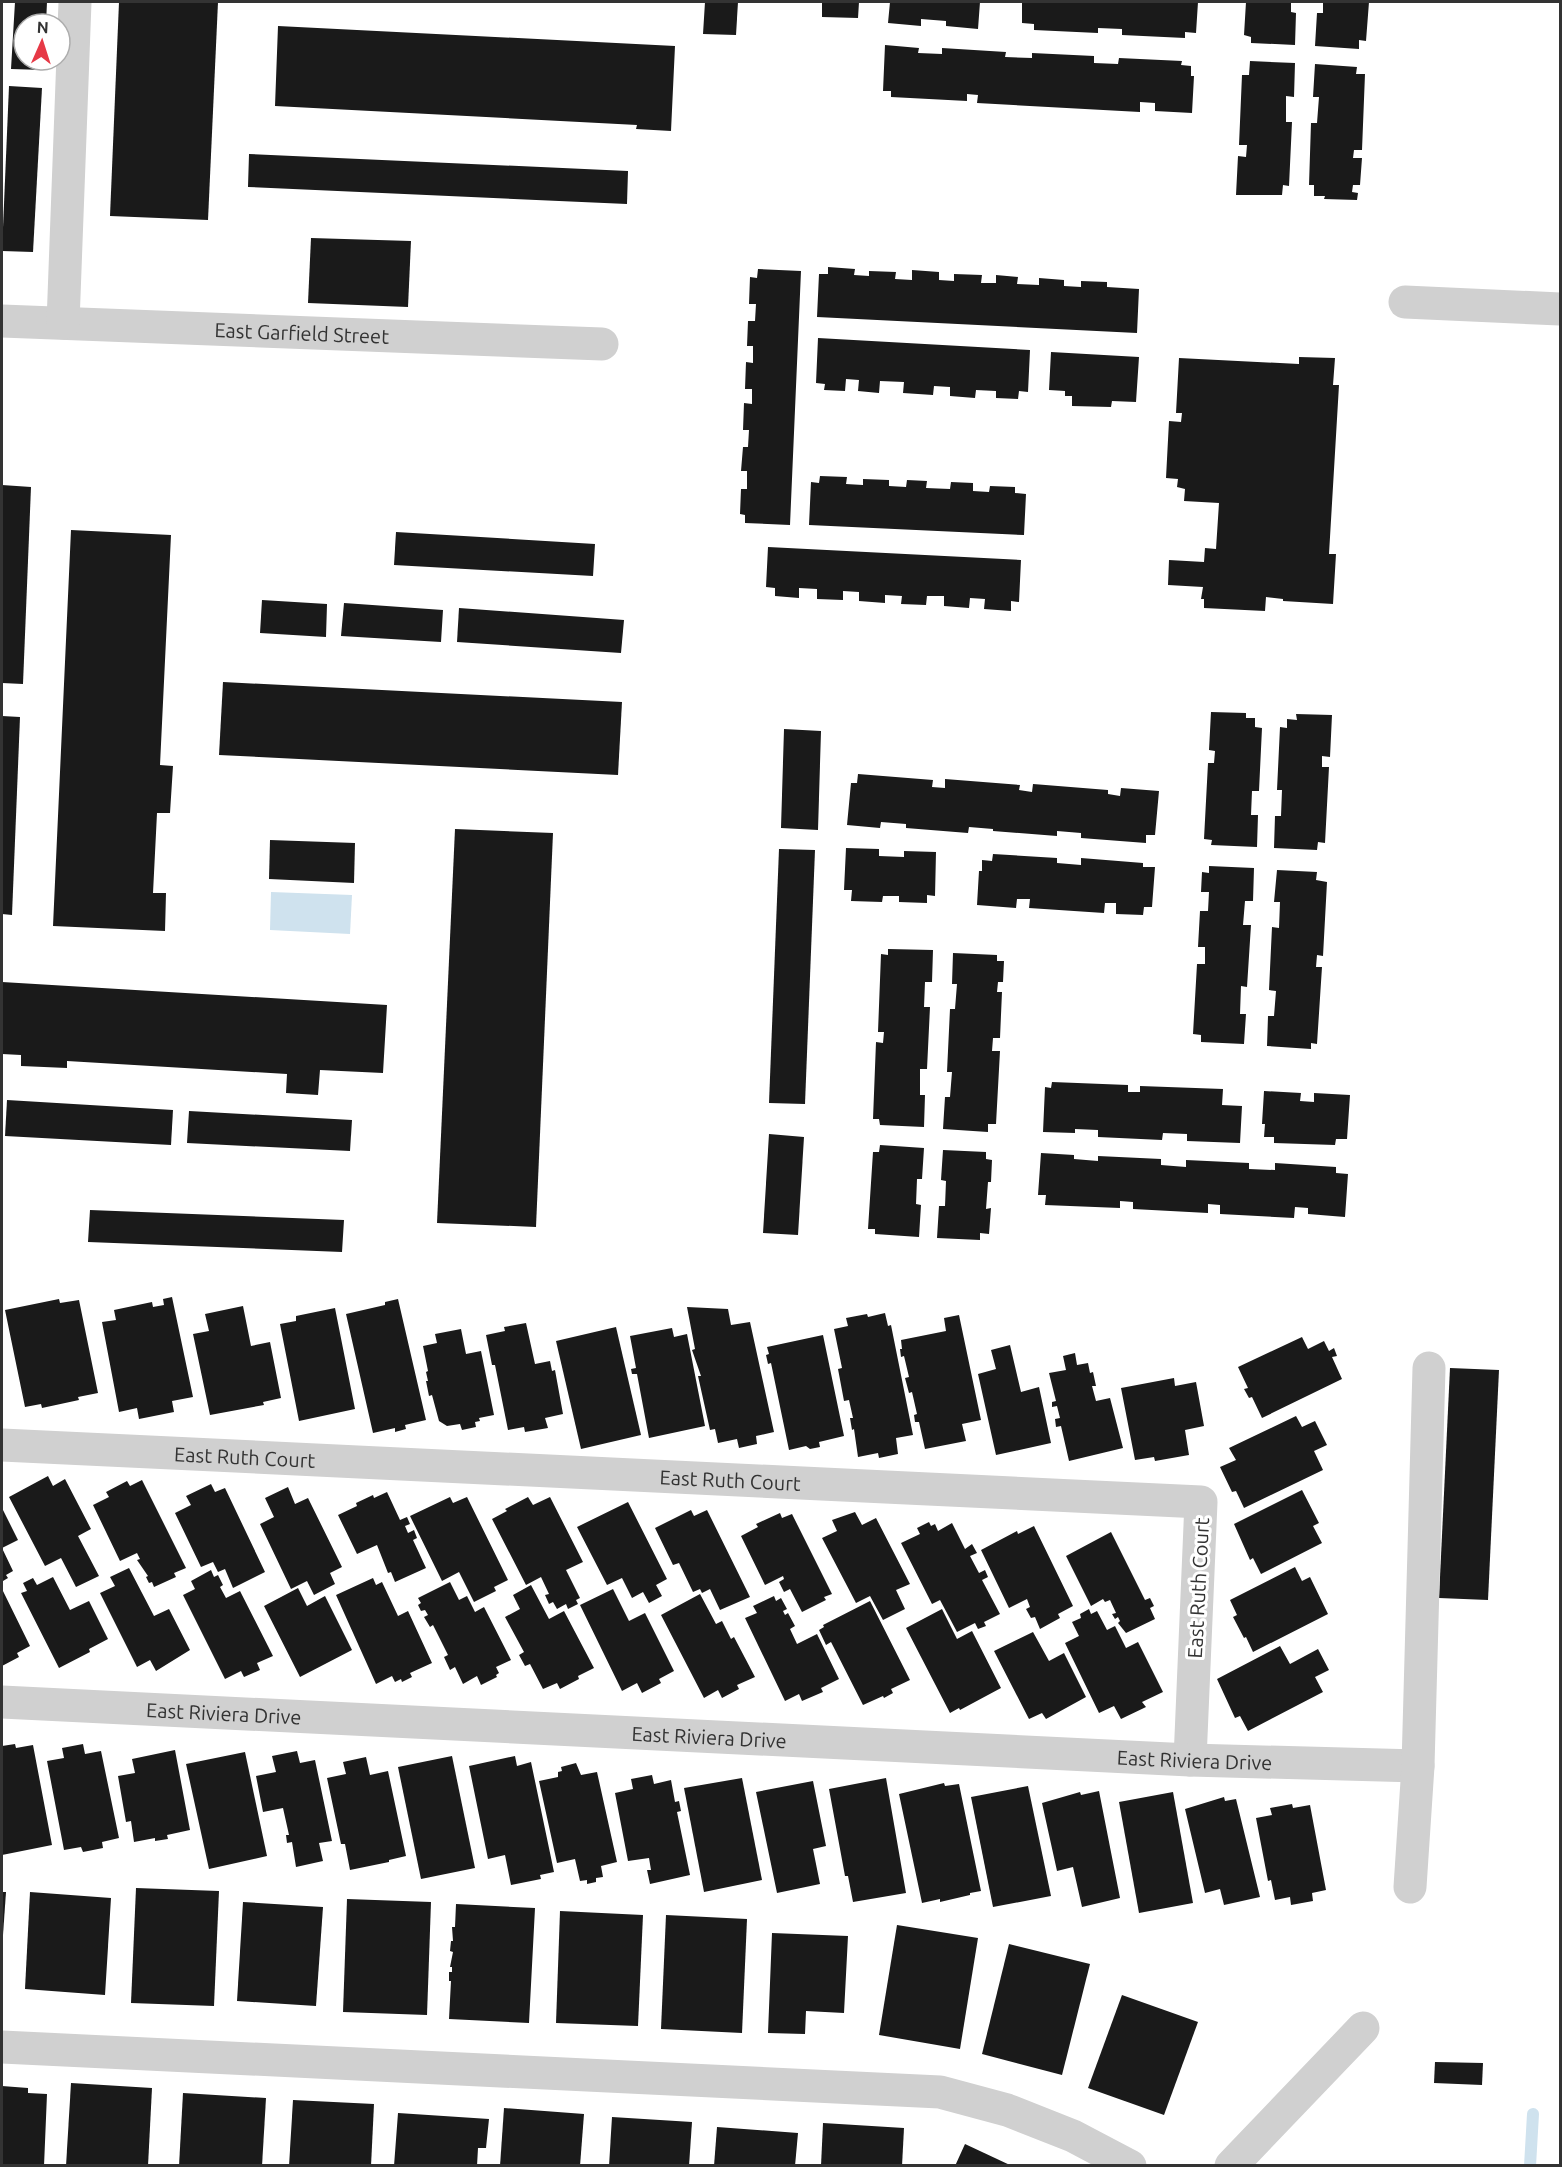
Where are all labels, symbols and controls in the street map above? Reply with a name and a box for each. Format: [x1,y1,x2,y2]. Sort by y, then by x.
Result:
north arrow [12,12,72,72]
text: N [36,18,49,36]
street label: East Garfield Street [214,318,390,347]
street label: East Ruth Court [174,1442,316,1471]
street label: East Ruth Court [659,1465,801,1494]
street label: East Ruth Court [1183,1517,1213,1659]
street label: East Riviera Drive [146,1698,302,1728]
street label: East Riviera Drive [631,1721,787,1752]
street label: East Riviera Drive [1116,1745,1273,1774]

